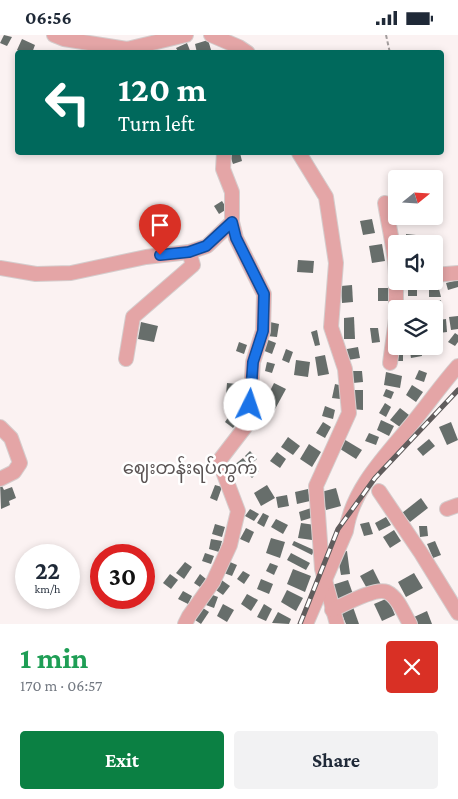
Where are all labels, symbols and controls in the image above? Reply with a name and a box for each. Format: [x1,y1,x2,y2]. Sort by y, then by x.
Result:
text: 06:56 [25,7,72,28]
icon: left [35,70,100,135]
text: 120 m [118,70,207,109]
text: Turn left [118,111,195,136]
north arrow [388,170,442,225]
map controls [388,170,443,355]
pin [139,204,181,255]
icon: arrive [146,211,174,239]
button: sound [388,235,443,290]
button: layers [388,300,443,355]
position arrow [223,378,275,430]
district label: ဈေးတန်းရပ်ကွက် [123,455,257,483]
speed limit sign: 30 [90,544,155,609]
text: 22 [35,557,60,584]
text: km/h [35,582,60,596]
text: 1 min [20,641,88,674]
button: close [386,641,438,693]
text: 170 m · 06:57 [20,677,102,694]
button: Exit [20,731,224,789]
button: Share [234,731,438,789]

